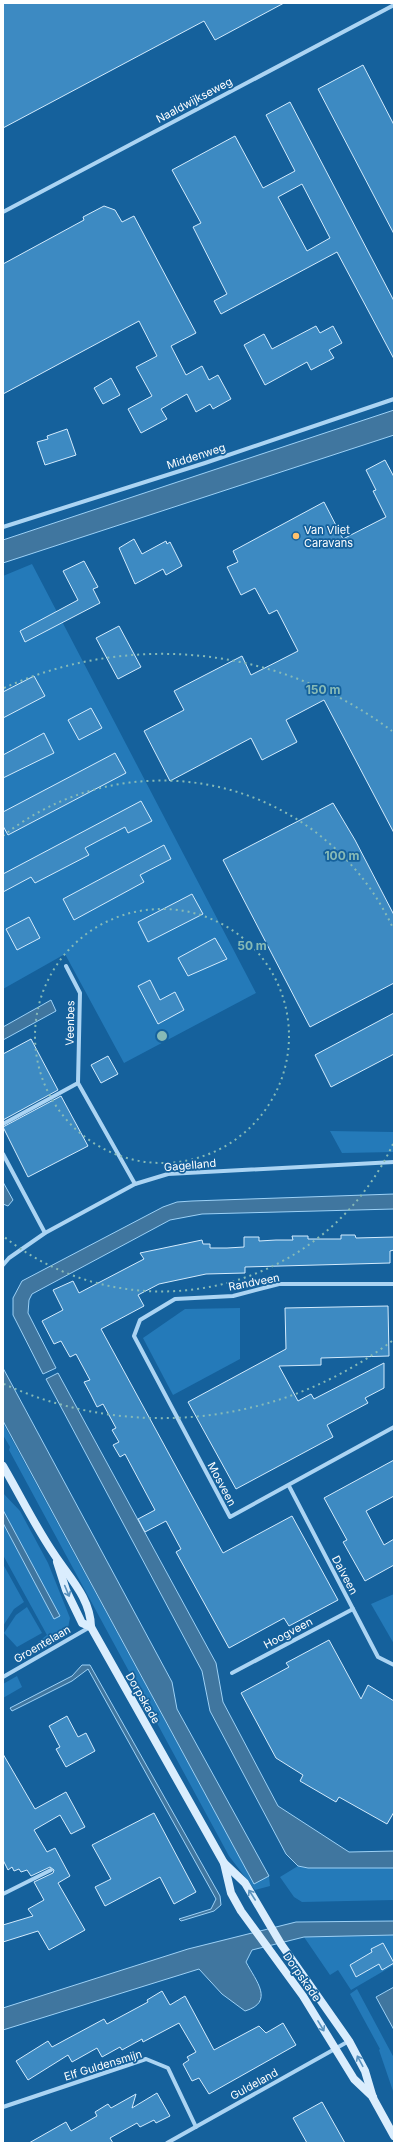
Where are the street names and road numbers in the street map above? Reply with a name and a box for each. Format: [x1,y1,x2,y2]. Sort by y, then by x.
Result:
street label: Naaldwijkseweg [153,74,235,126]
street label: Middenweg [165,440,227,472]
street label: Veenbes [63,1000,77,1046]
street label: Gagelland [163,1156,217,1174]
street label: Randveen [227,1270,281,1294]
street label: Mosveen [205,1460,239,1508]
street label: Dalveen [329,1553,361,1597]
street label: Hoogveen [261,1614,315,1652]
street label: Groentelaan [11,1622,73,1666]
street label: Dorpskade [123,1670,163,1726]
street label: Dorpskade [280,1950,324,2004]
street label: Elf Guldensmijn [62,2047,144,2083]
street label: Guldeland [228,2065,280,2103]

